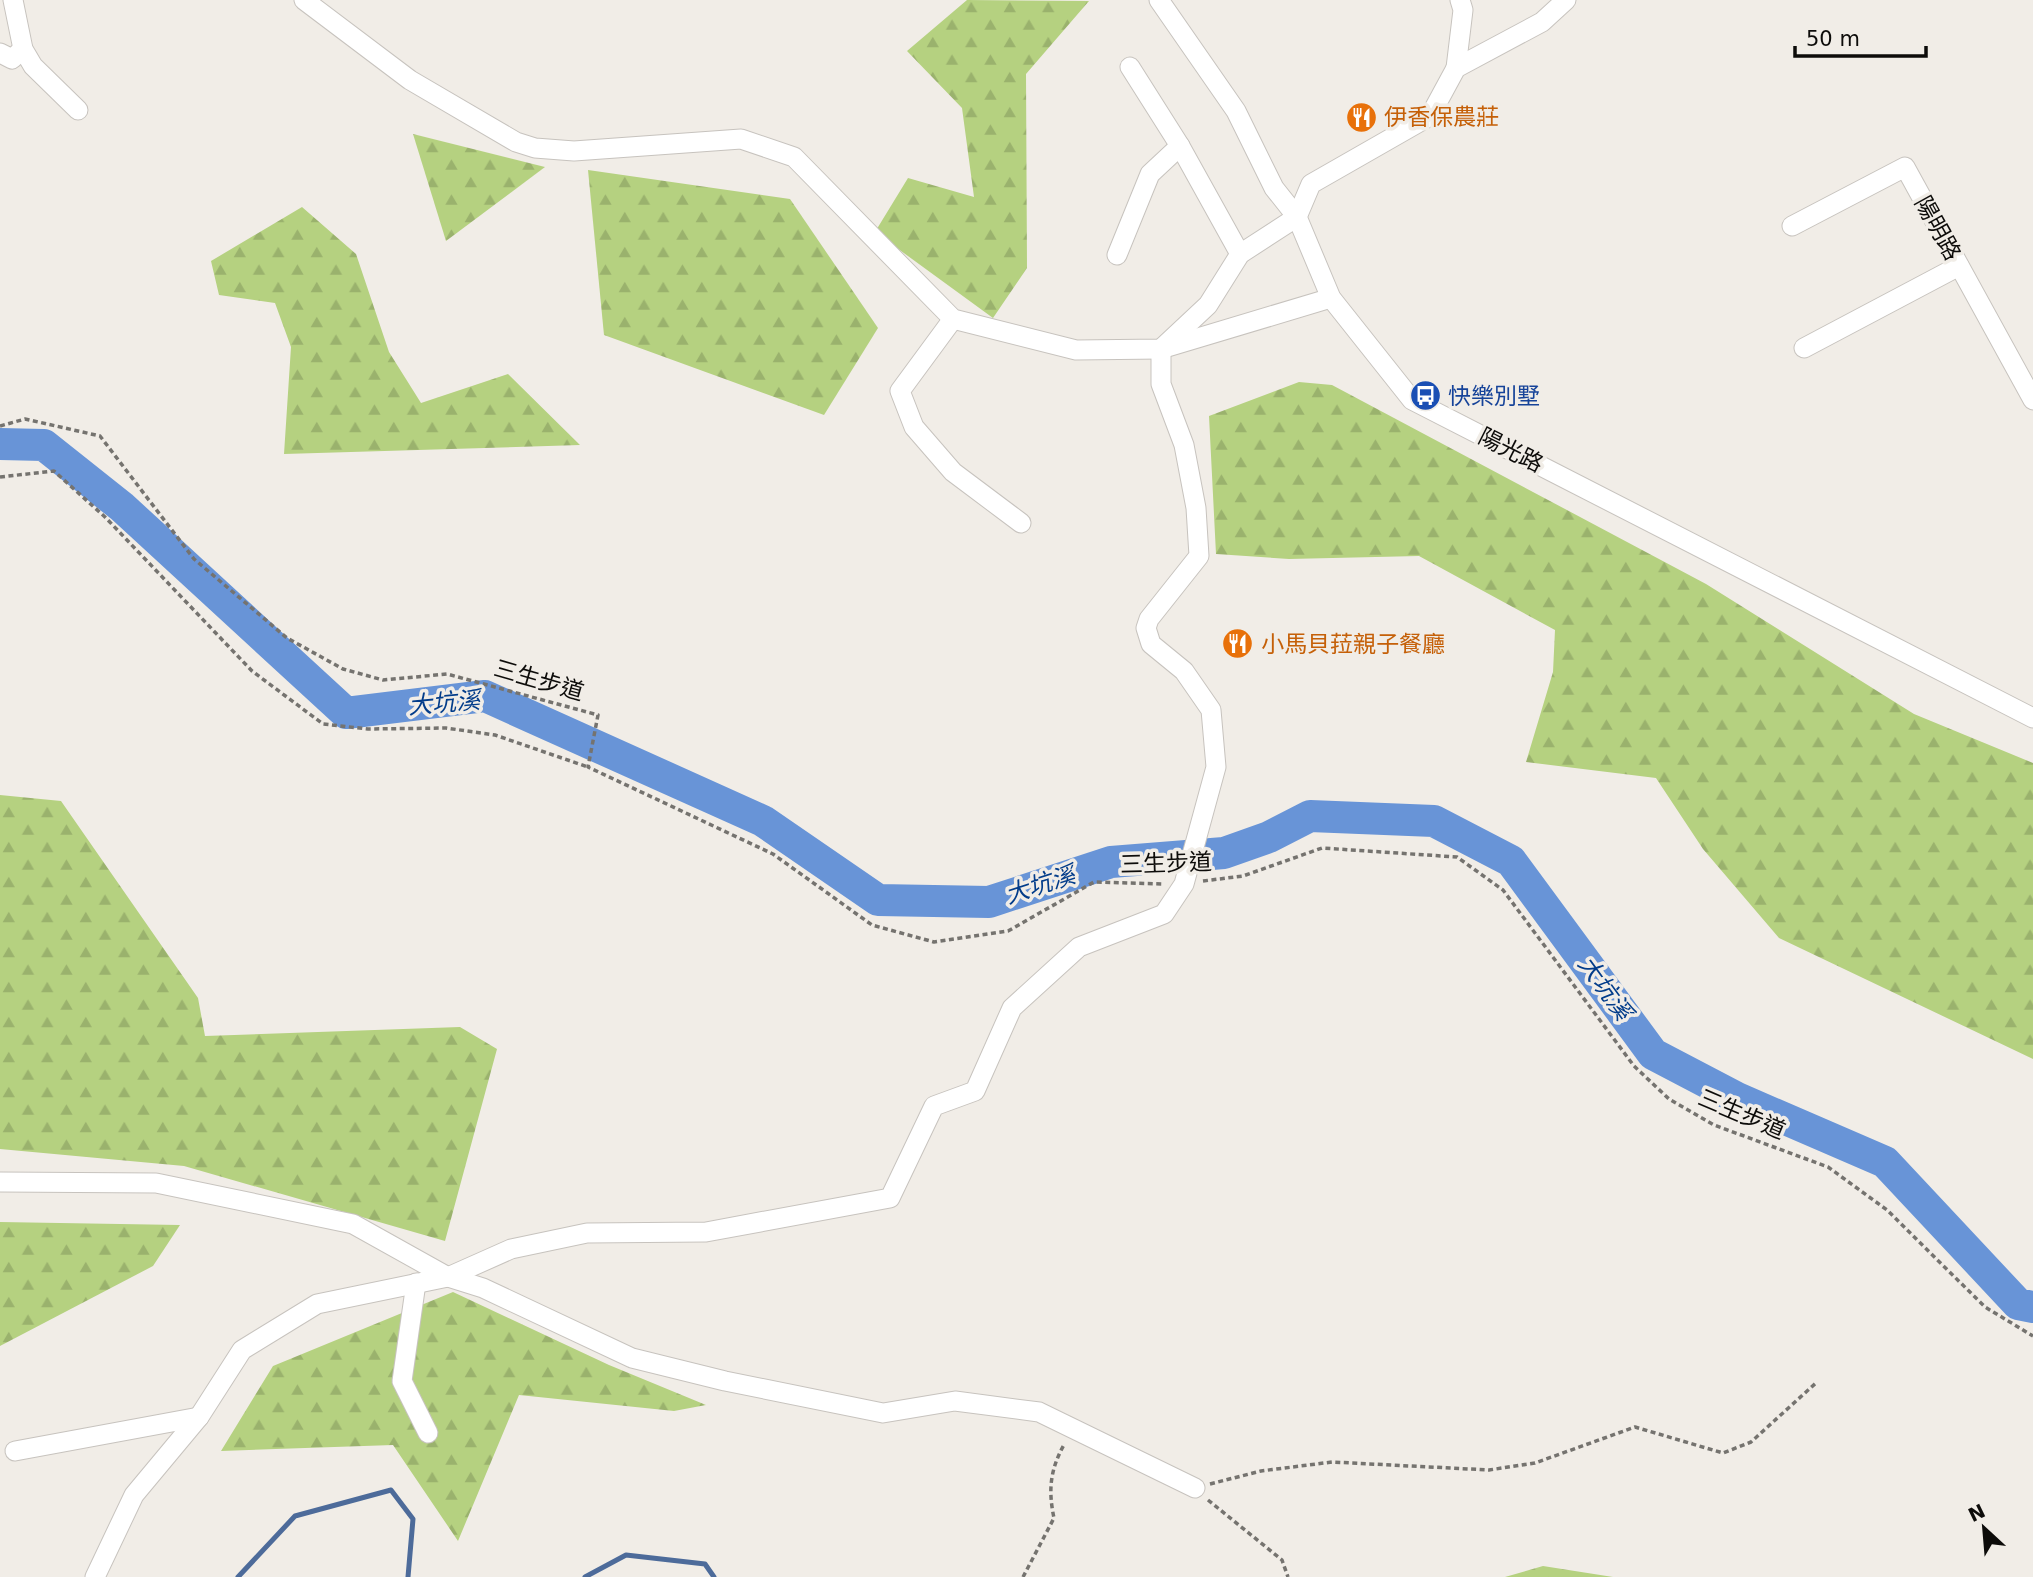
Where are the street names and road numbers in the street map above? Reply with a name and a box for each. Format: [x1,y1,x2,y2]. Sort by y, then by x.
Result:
street label: 陽明路 [1910,192,1966,264]
street label: 陽光路 [1474,423,1548,477]
street label: 三生步道 [491,655,587,705]
street label: 三生步道 [1120,848,1212,878]
street label: 三生步道 [1695,1084,1789,1144]

